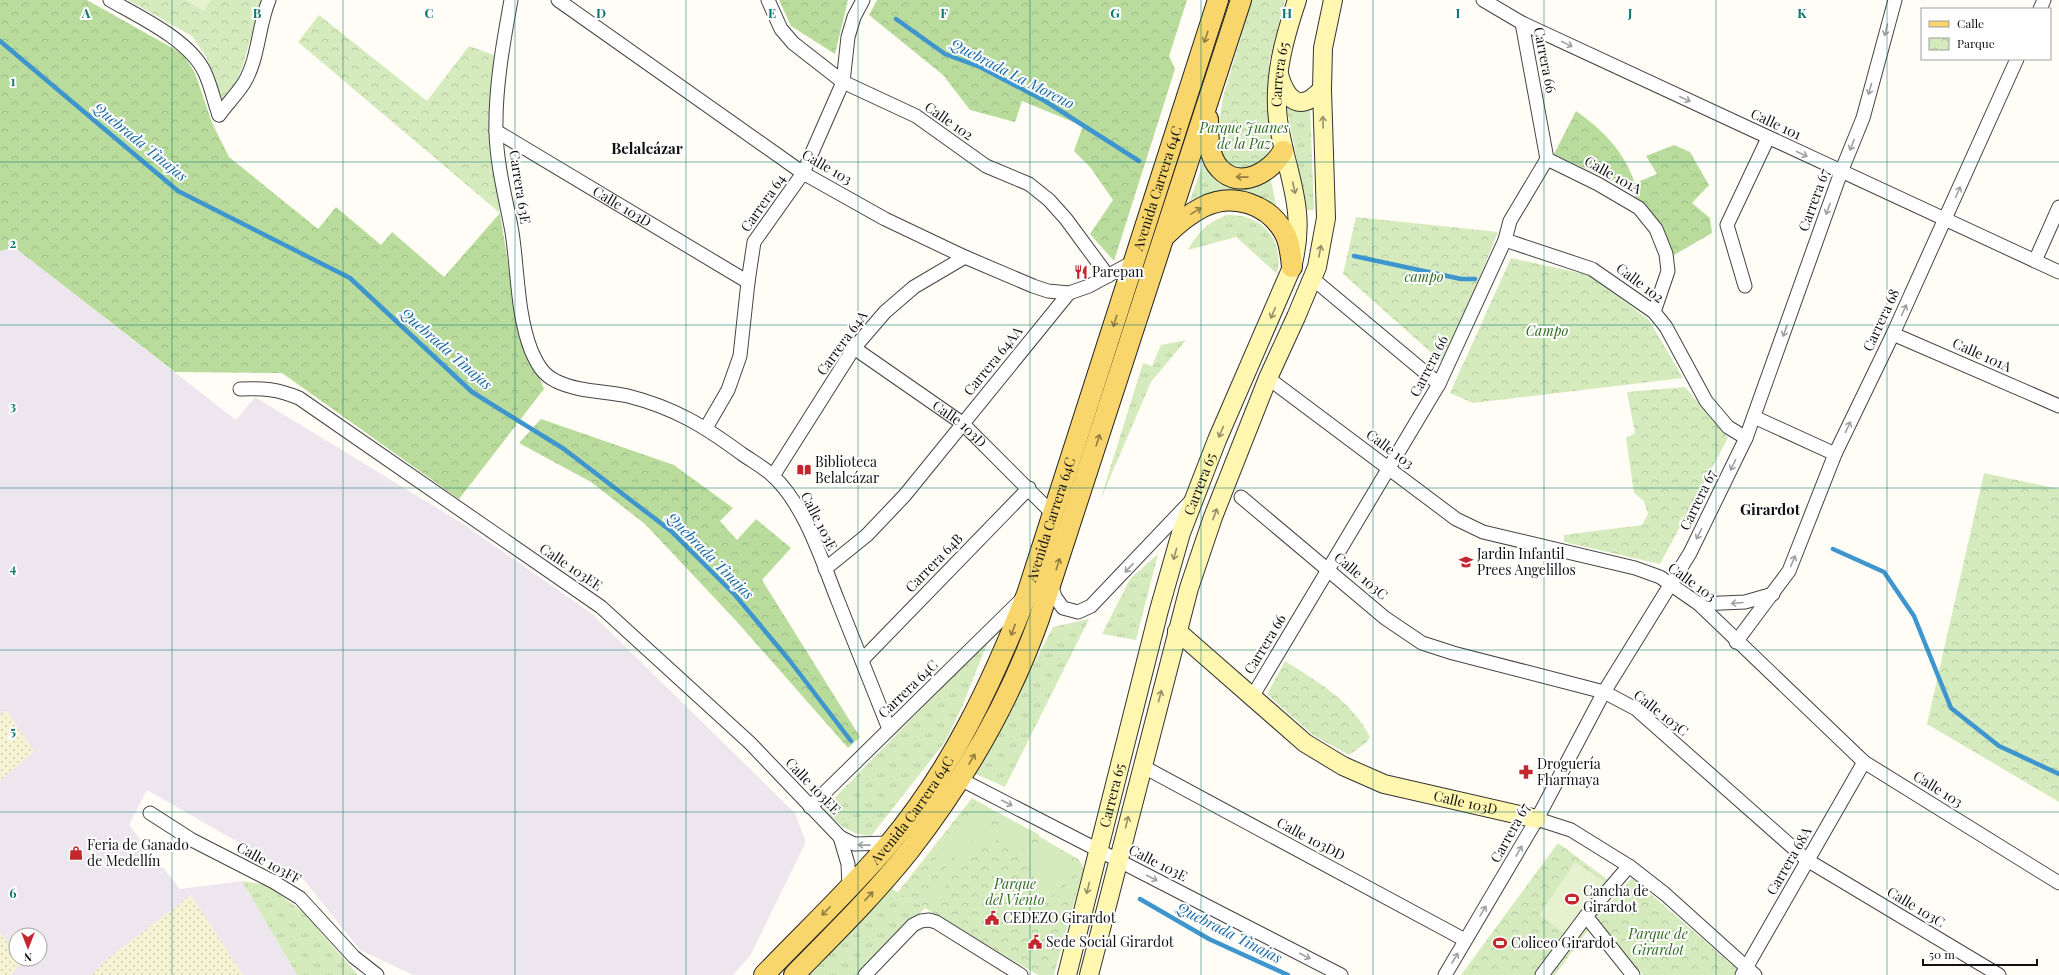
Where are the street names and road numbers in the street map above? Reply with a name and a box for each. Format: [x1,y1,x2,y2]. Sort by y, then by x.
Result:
street label: Carrera 66 [1530,25,1561,95]
street label: Carrera 65 [1267,40,1293,107]
street label: Calle 102 [921,97,978,144]
street label: Calle 101 [1748,104,1805,144]
street label: Avenida Carrera 64C [1128,124,1186,254]
street label: Calle 103 [799,145,856,189]
street label: Carrera 63E [505,149,536,225]
street label: Calle 101A [1581,151,1645,198]
street label: Carrera 67 [1793,166,1834,234]
street label: Carrera 64 [736,170,790,235]
street label: Calle 103D [590,181,655,231]
street label: Calle 102 [1612,258,1668,307]
street label: Carrera 68 [1858,285,1903,354]
street label: Carrera 64A [812,306,872,379]
street label: Carrera 64AA [959,322,1027,399]
street label: Carrera 66 [1405,332,1452,400]
street label: Calle 101A [1950,333,2015,376]
street label: Calle 103D [929,395,991,451]
street label: Calle 103 [1363,424,1418,473]
street label: Carrera 65 [1179,450,1220,518]
street label: Avenida Carrera 64C [1021,455,1079,585]
street label: Carrera 67 [1675,466,1721,533]
street label: Calle 103E [797,488,842,553]
street label: Carrera 64B [901,529,967,596]
street label: Calle 103EE [536,539,606,595]
street label: Calle 103C [1330,548,1392,604]
street label: Calle 103 [1664,558,1720,605]
street label: Carrera 66 [1239,610,1290,677]
street label: Carrera 64C [874,655,942,722]
street label: Calle 103C [1630,685,1693,740]
street label: Avenida Carrera 64C [865,752,958,869]
street label: Calle 103EE [782,753,845,818]
street label: Carrera 65 [1095,761,1129,830]
street label: Calle 103 [1910,766,1967,811]
street label: Calle 103D [1432,786,1500,819]
street label: Carrera 67 [1485,799,1534,866]
street label: Calle 103DD [1274,813,1349,865]
street label: Carrera 68A [1761,823,1816,898]
street label: Calle 103FF [234,837,305,888]
street label: Calle 103E [1126,840,1191,885]
street label: Calle 103C [1884,882,1949,931]

